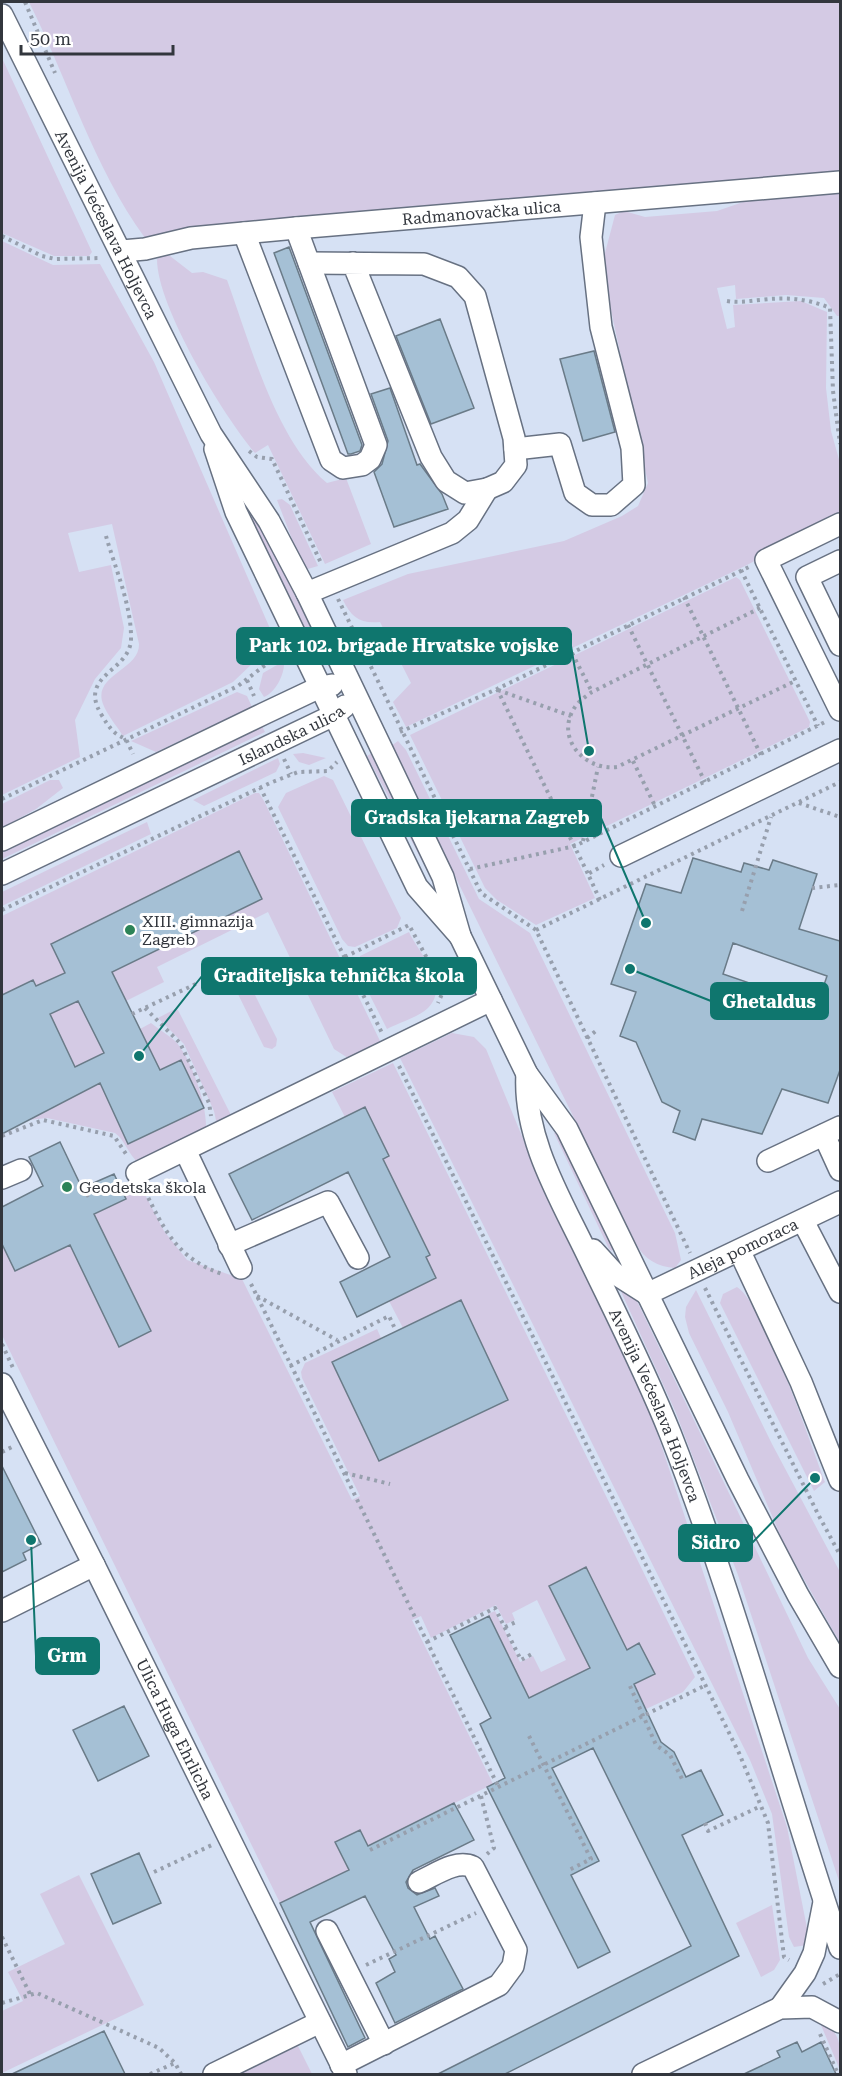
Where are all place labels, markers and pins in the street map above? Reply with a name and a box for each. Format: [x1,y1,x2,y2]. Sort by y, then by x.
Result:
callout: Park 102. brigade Hrvatske vojske [237,628,571,664]
callout: Gradska ljekarna Zagreb [352,800,601,836]
place label: XIII. gimnazija Zagreb [142,912,254,949]
marker: XIII. gimnazija Zagreb [123,923,137,937]
callout: Graditeljska tehnička škola [202,958,476,994]
callout: Ghetaldus [711,983,828,1019]
place label: Geodetska škola [79,1178,206,1197]
marker: Geodetska škola [60,1180,74,1194]
callout: Sidro [679,1525,752,1561]
callout: Grm [36,1638,99,1674]

